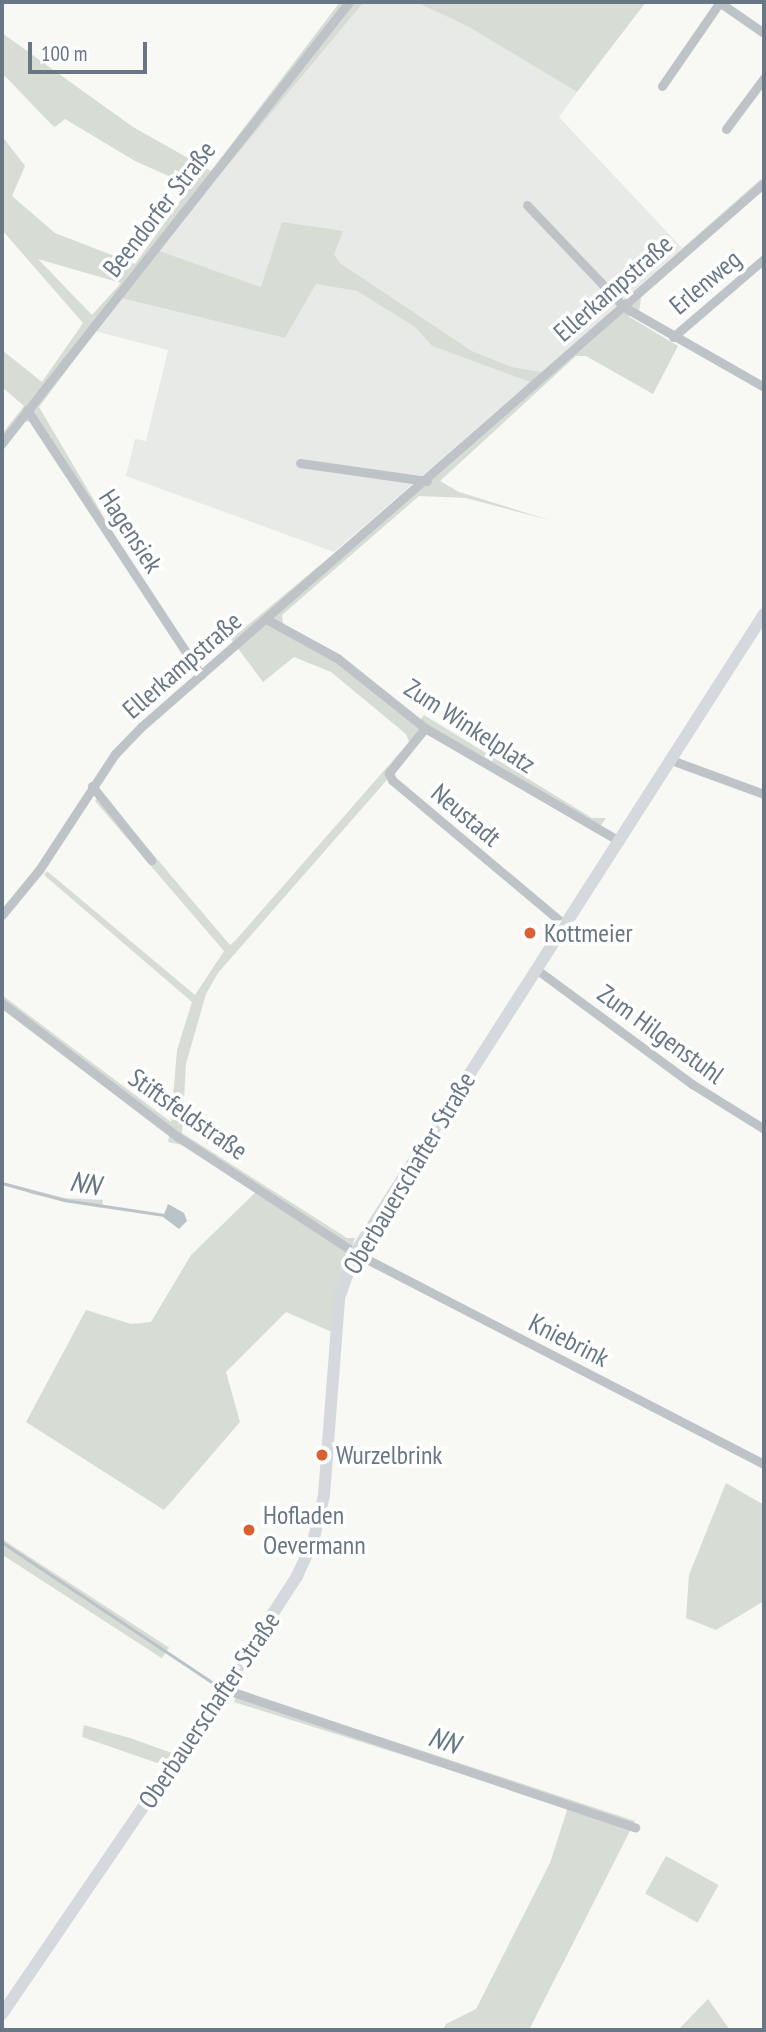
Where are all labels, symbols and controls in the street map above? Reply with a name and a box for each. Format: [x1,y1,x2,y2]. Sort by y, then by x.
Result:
scale bar [32,28,150,72]
text: 100 m [41,40,87,67]
street label: Beendorfer Straße [96,135,222,283]
street label: Ellerkampstraße [547,228,679,348]
street label: Erlenweg [663,243,747,321]
street label: Hagensiek [93,484,169,578]
street label: Ellerkampstraße [116,605,248,725]
street label: Zum Winkelplatz [399,672,541,780]
street label: Neustadt [425,777,507,853]
place label: Kottmeier [544,917,633,949]
marker: Kottmeier [522,925,538,941]
street label: Zum Hilgenstuhl [592,978,730,1090]
street label: Stiftsfeldstraße [123,1062,253,1166]
street label: Oberbauerschafter Straße [336,1066,482,1280]
water label: NN [67,1164,103,1202]
street label: Kniebrink [524,1307,614,1373]
place label: Wurzelbrink [336,1439,442,1471]
marker: Wurzelbrink [314,1447,330,1463]
place label: Hofladen Oevermann [263,1499,366,1560]
marker: Hofladen Oevermann [241,1522,257,1538]
street label: Oberbauerschafter Straße [132,1606,286,1814]
water label: NN [424,1719,464,1761]

